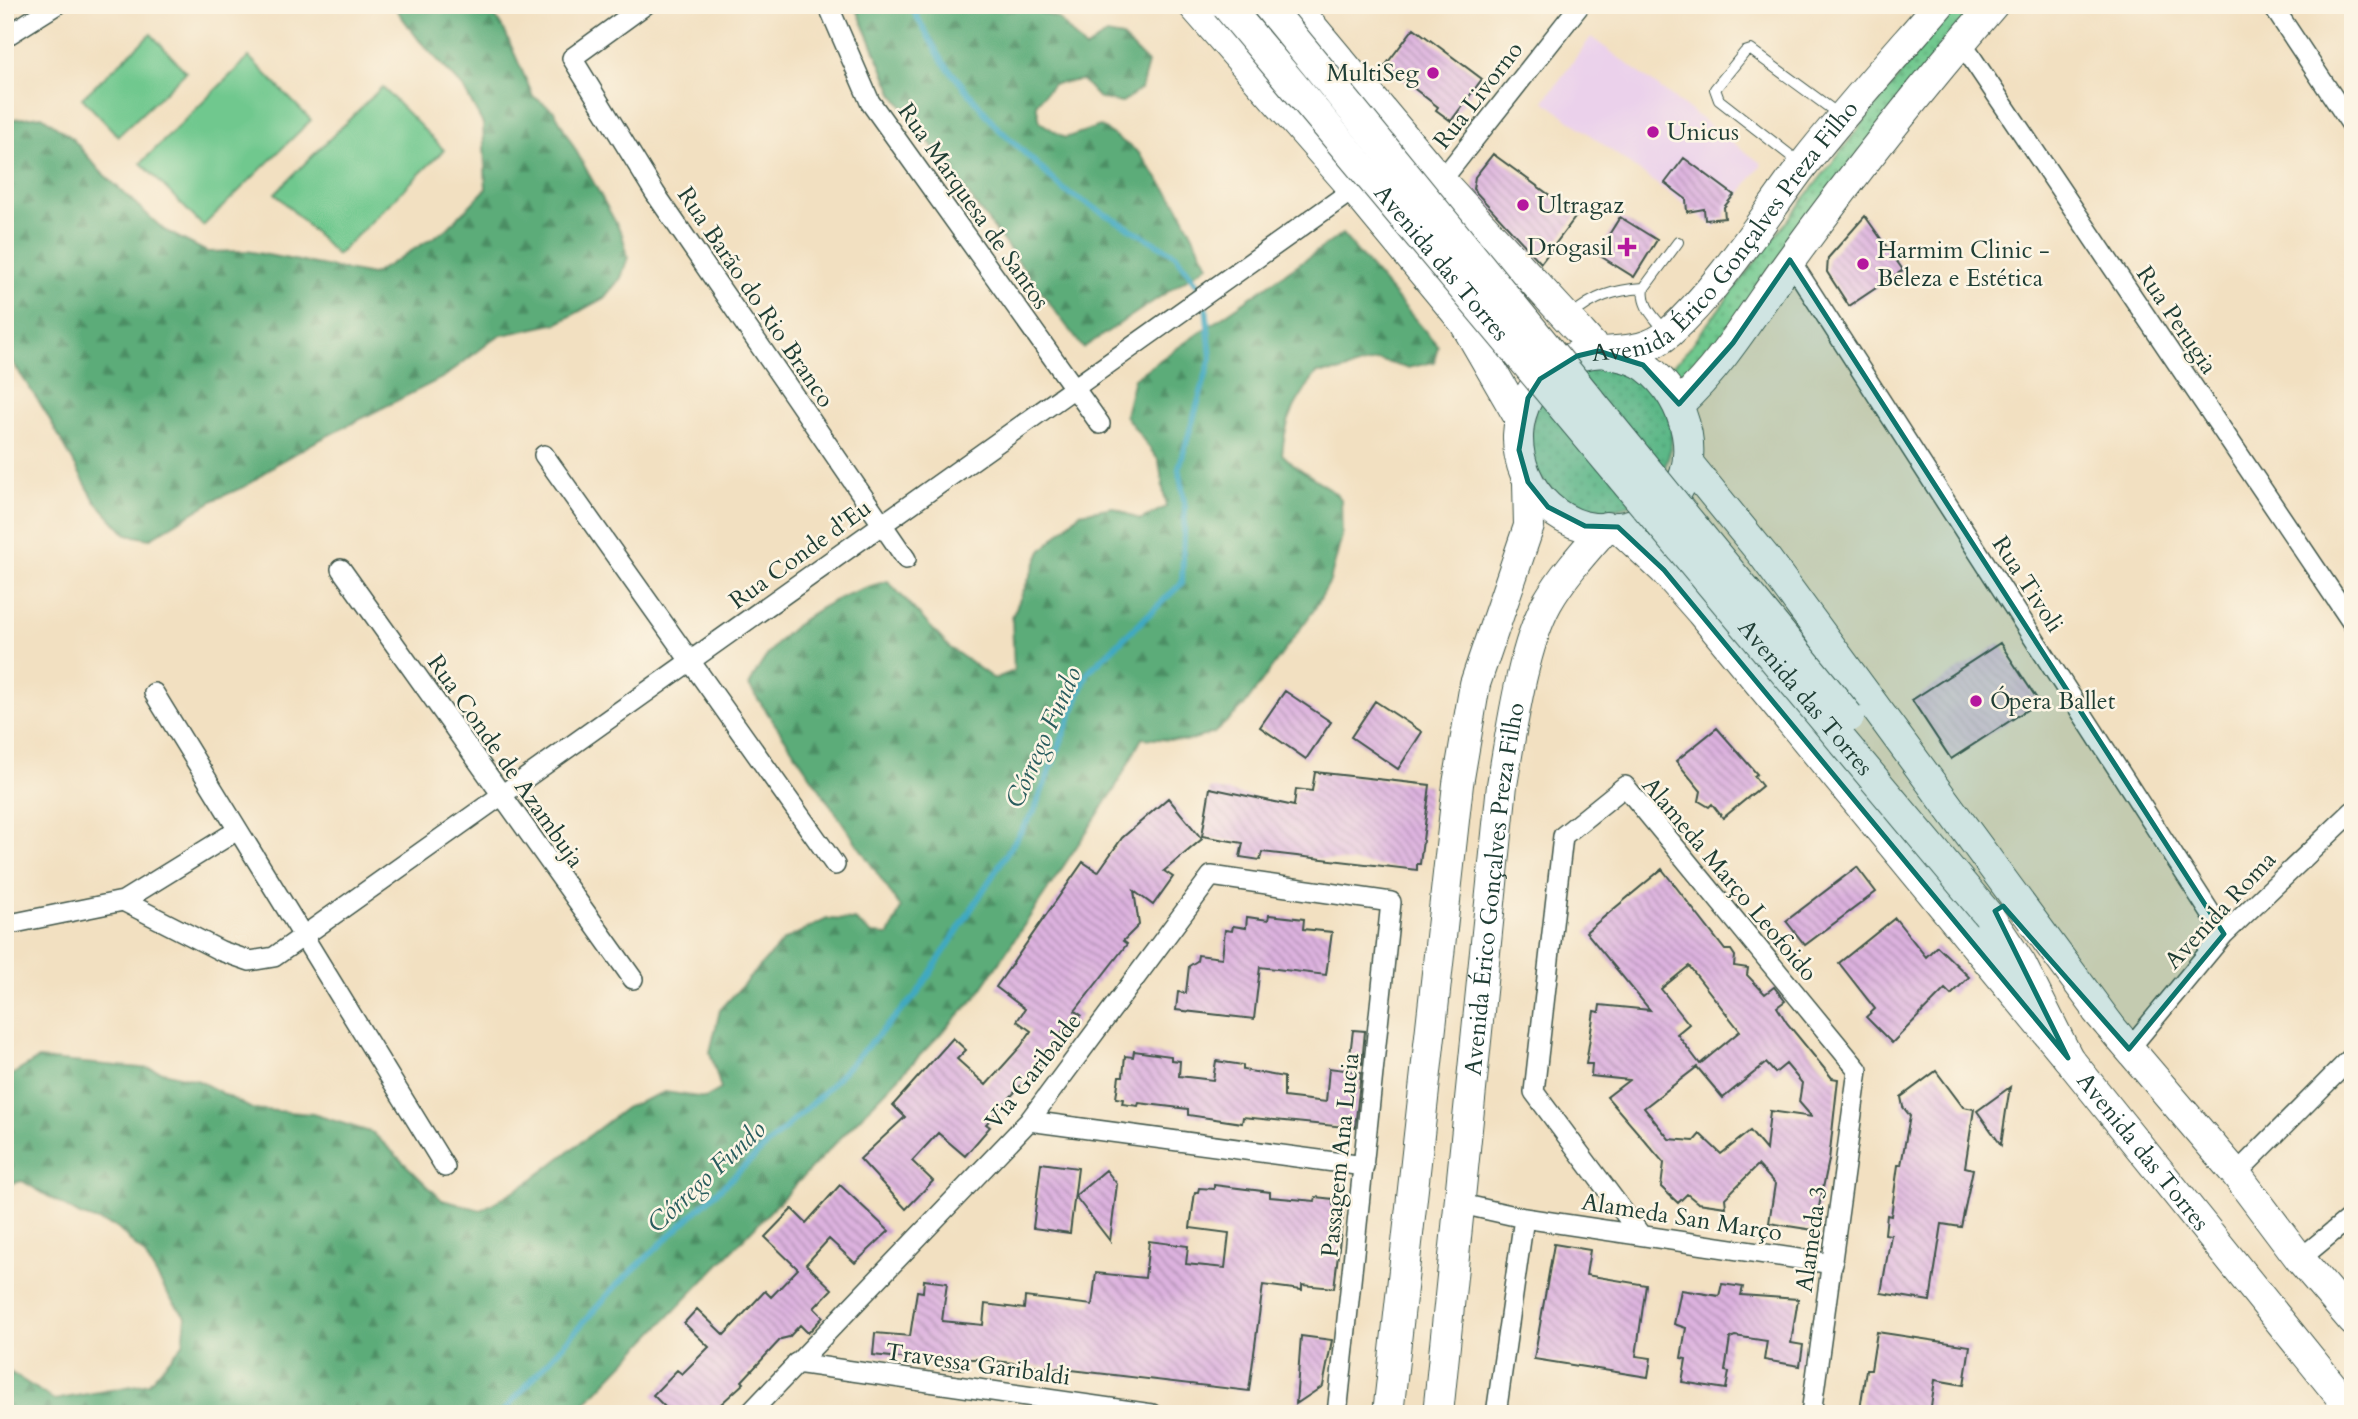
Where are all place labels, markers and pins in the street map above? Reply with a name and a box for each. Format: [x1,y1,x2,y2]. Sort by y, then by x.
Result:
place label: MultiSeg [1326,57,1420,90]
marker: MultiSeg [1425,65,1441,81]
place label: Unicus [1667,116,1739,149]
marker: Unicus [1645,124,1661,140]
place label: Ultragaz [1537,189,1624,222]
marker: Ultragaz [1515,197,1531,213]
place label: Drogasil [1527,231,1613,264]
place label: Harmim Clinic - Beleza e Estética [1877,234,2050,295]
marker: Drogasil [1619,239,1635,255]
marker: Harmim Clinic - Beleza e Estética [1855,256,1871,272]
place label: Ópera Ballet [1990,685,2116,718]
marker: Ópera Ballet [1968,693,1984,709]

